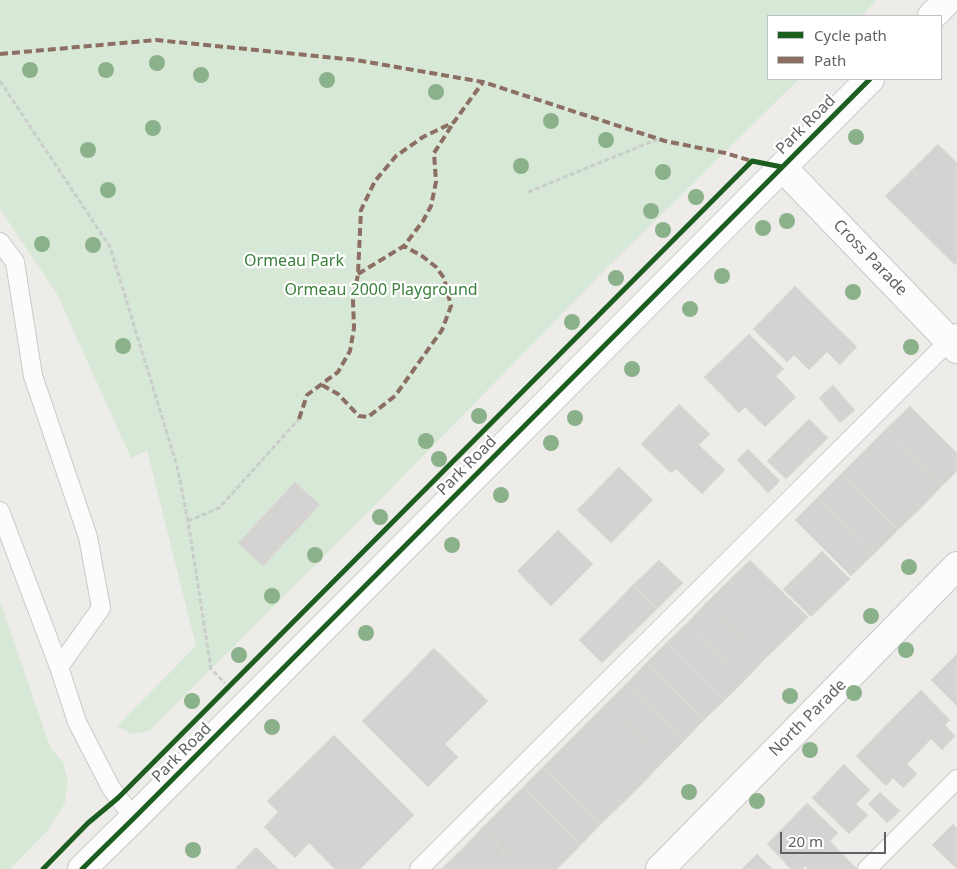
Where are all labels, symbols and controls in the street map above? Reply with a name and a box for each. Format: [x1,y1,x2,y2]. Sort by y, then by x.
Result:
legend [767,15,942,80]
text: Cycle path [814,25,887,45]
text: Path [814,50,846,70]
street label: Park Road [772,91,840,159]
street label: Cross Parade [829,216,911,300]
park label: Ormeau Park [244,251,344,271]
park label: Ormeau 2000 Playground [284,280,478,300]
street label: Park Road [433,432,501,500]
street label: North Parade [765,675,851,761]
street label: Park Road [148,719,216,787]
scale bar [782,822,888,854]
text: 20 m [788,831,823,851]

